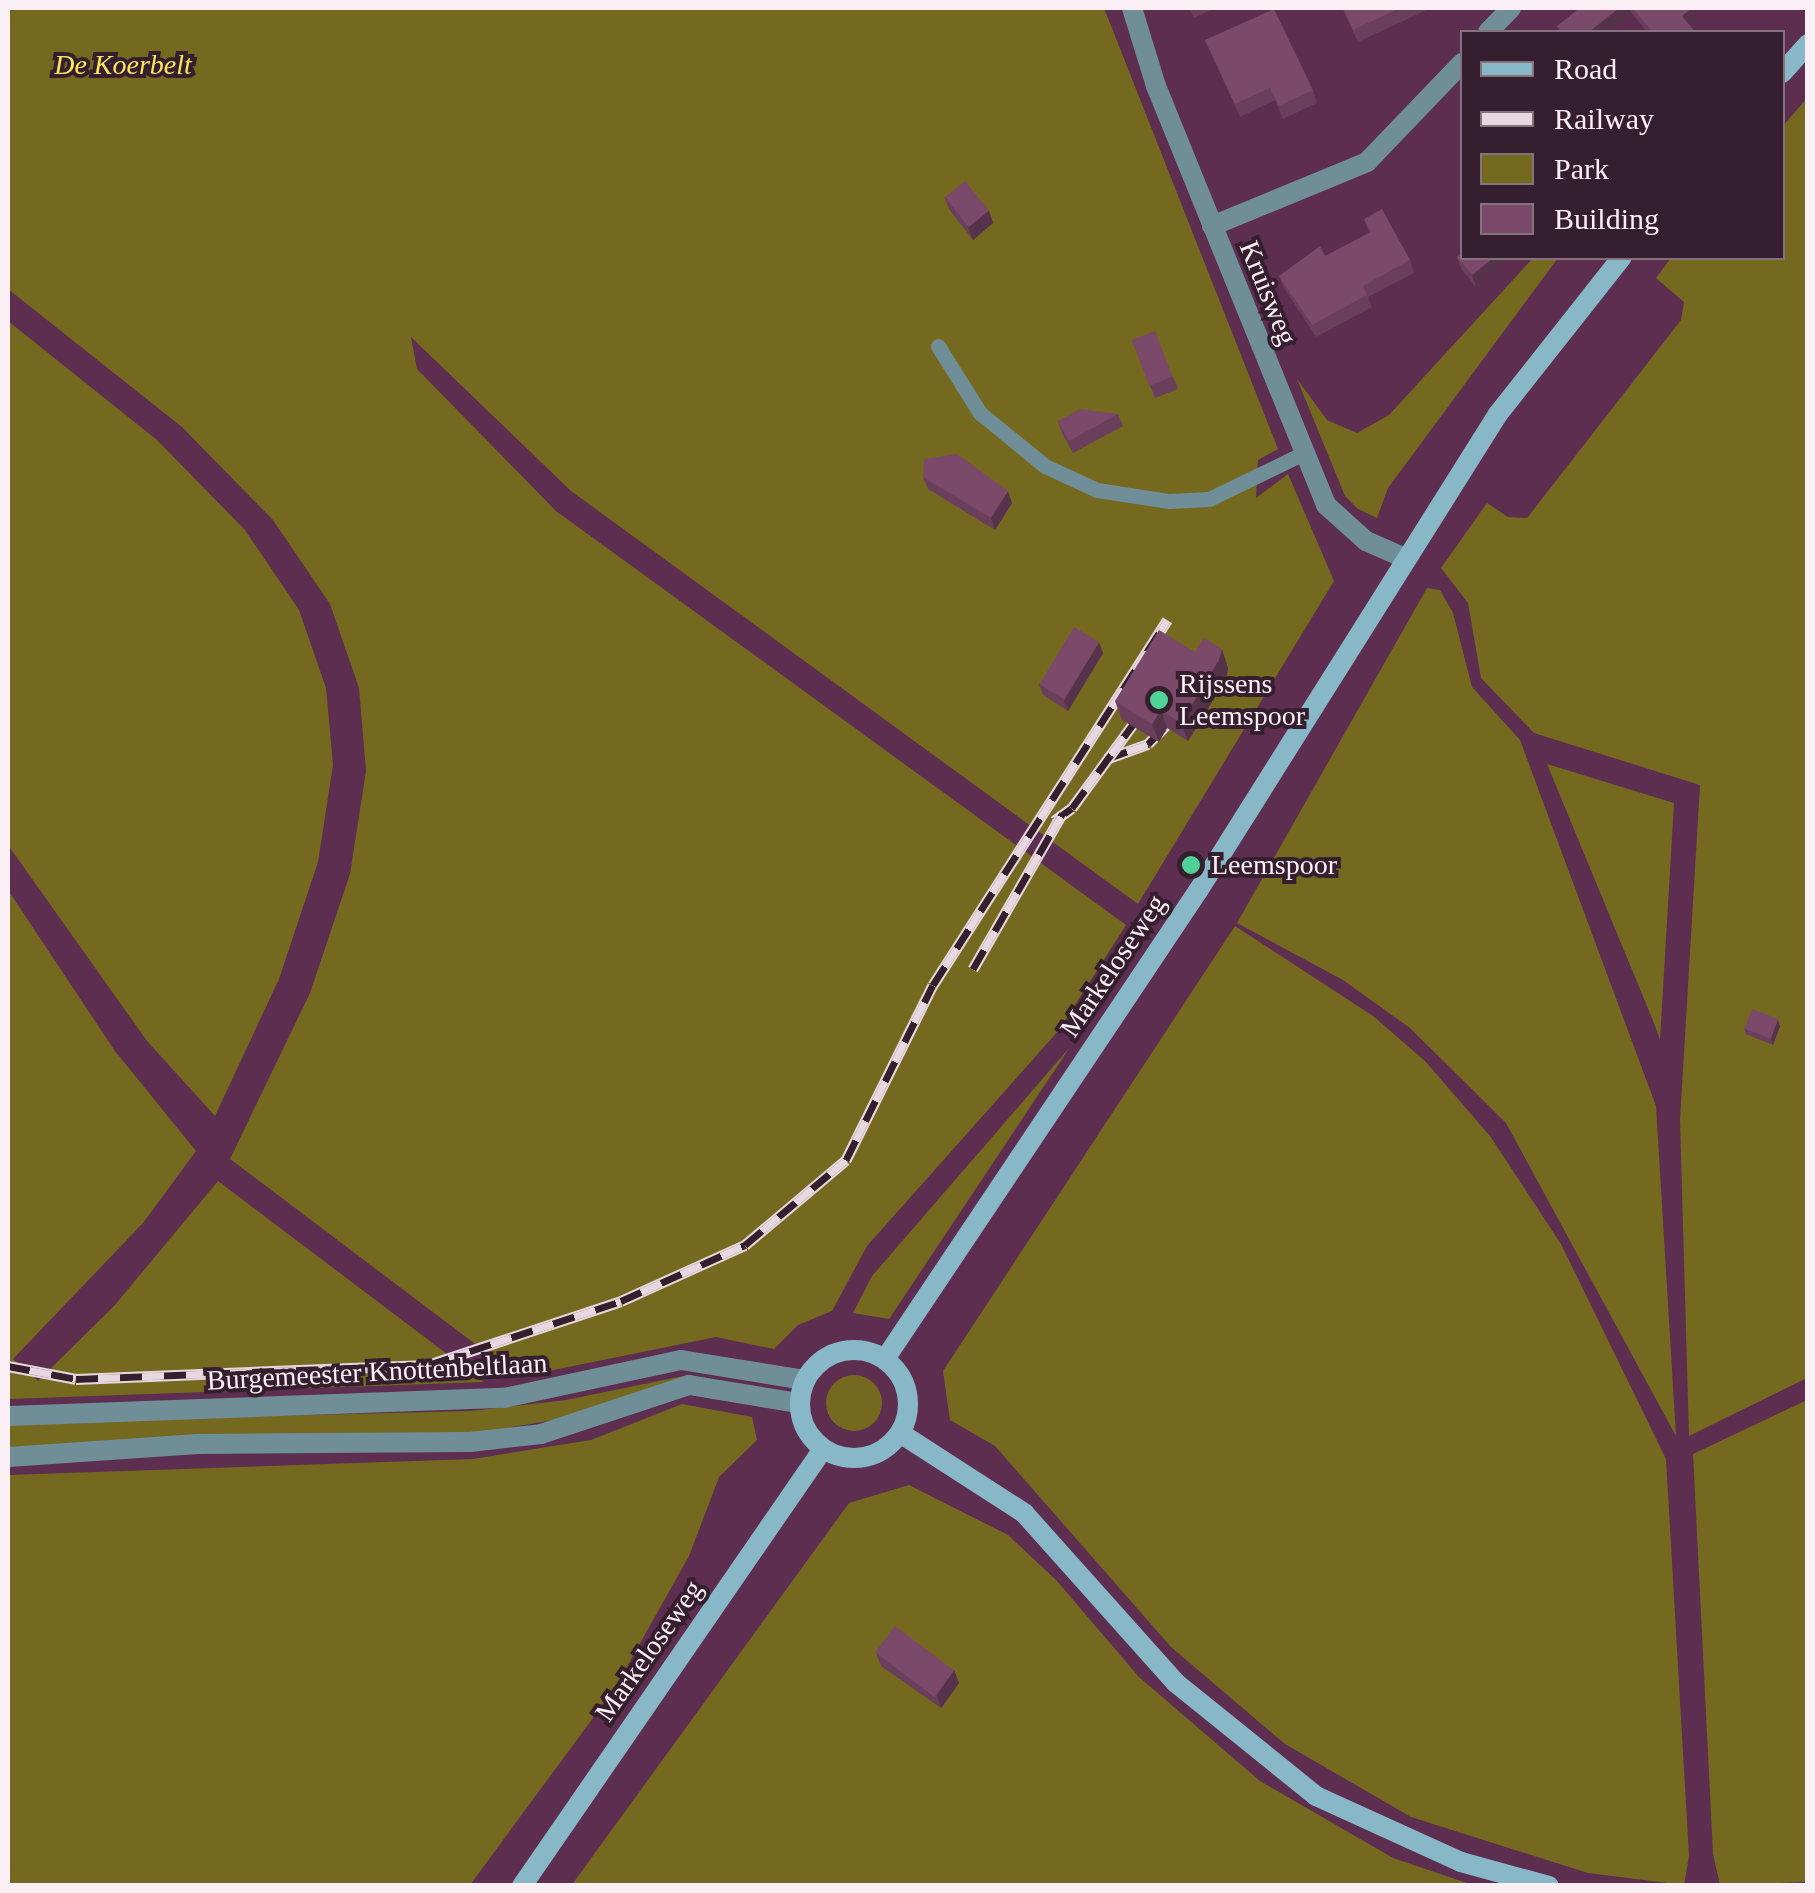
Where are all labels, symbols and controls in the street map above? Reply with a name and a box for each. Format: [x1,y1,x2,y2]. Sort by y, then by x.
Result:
legend [1460,30,1785,260]
park label: De Koerbelt [54,48,192,82]
text: Road [1554,52,1617,85]
text: Railway [1554,102,1654,135]
text: Park [1554,152,1609,185]
text: Building [1554,202,1659,235]
street label: Kruisweg [1232,236,1304,350]
place label: Rijssens Leemspoor [1179,667,1305,733]
marker: Rijssens Leemspoor [1148,689,1170,711]
place label: Leemspoor [1211,848,1337,882]
marker: Leemspoor [1180,854,1202,876]
street label: Markeloseweg [1053,888,1173,1044]
street label: Burgemeester Knottenbeltlaan [206,1346,548,1398]
street label: Markeloseweg [588,1574,710,1728]

